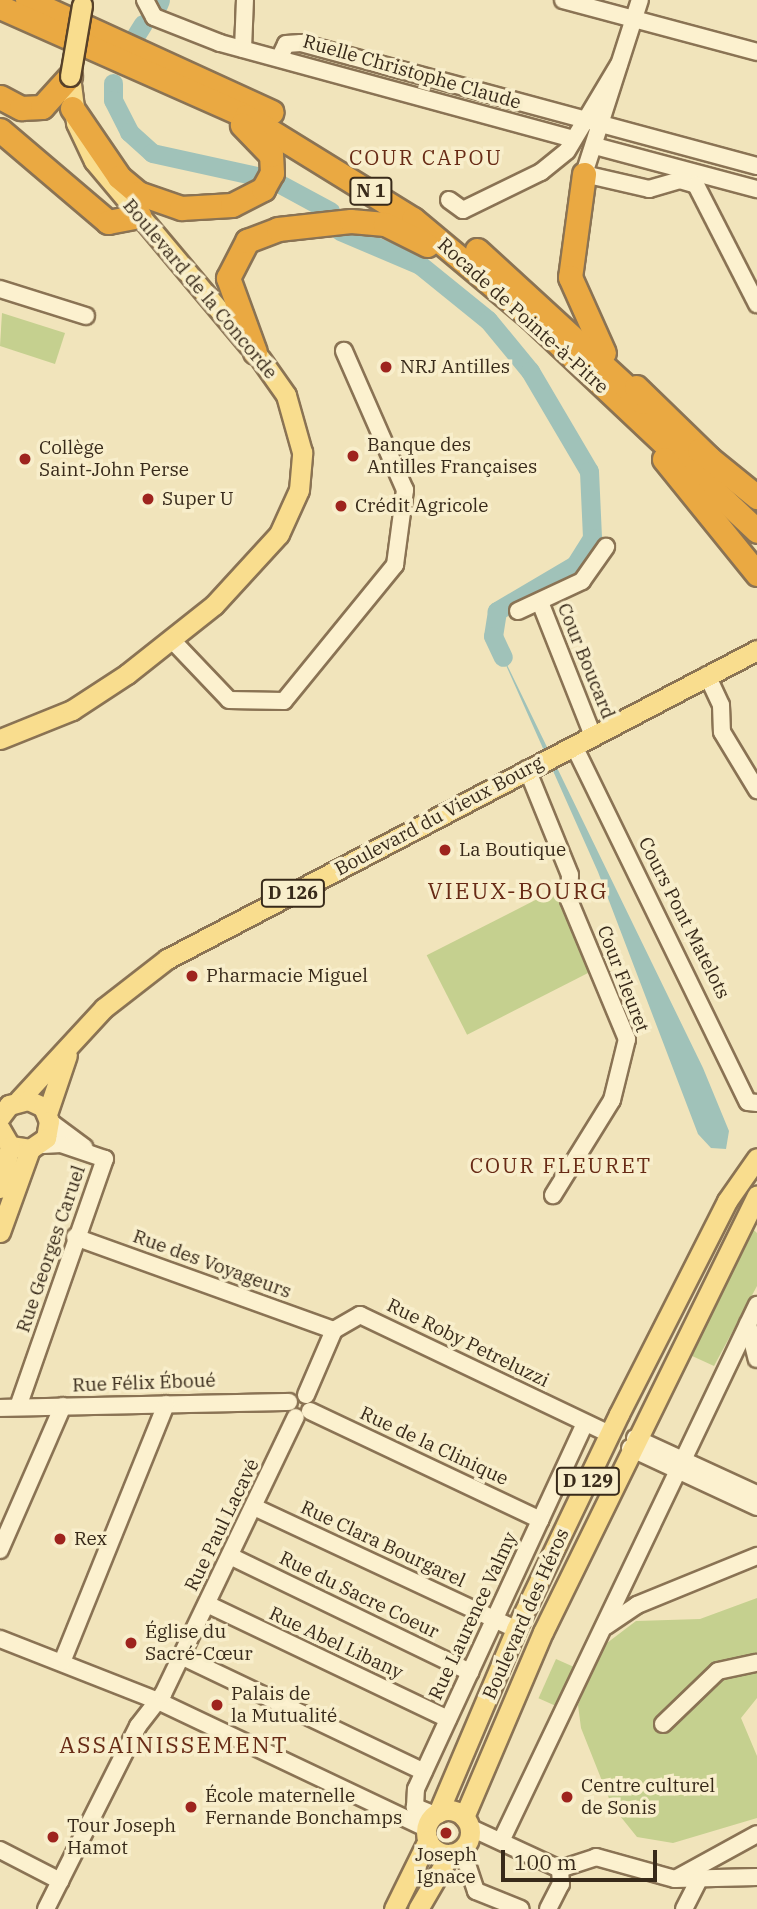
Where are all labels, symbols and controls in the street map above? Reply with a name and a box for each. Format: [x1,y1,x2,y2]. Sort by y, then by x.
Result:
street label: Ruelle Christophe Claude [300,30,524,114]
district label: COUR CAPOU [350,144,502,170]
road number: N 1 [348,176,394,206]
street label: Boulevard de la Concorde [118,194,282,384]
street label: Rocade de Pointe-à-Pitre [433,233,613,399]
place label: NRJ Antilles [400,356,510,378]
marker: NRJ Antilles [378,359,394,375]
place label: Banque des Antilles Françaises [367,434,537,478]
place label: Collège Saint-John Perse [39,437,189,481]
marker: Banque des Antilles Françaises [345,448,361,464]
marker: Collège Saint-John Perse [17,451,33,467]
place label: Super U [162,488,234,510]
marker: Super U [140,491,156,507]
place label: Crédit Agricole [355,495,488,517]
marker: Crédit Agricole [333,498,349,514]
street label: Cour Boucard [552,600,620,722]
street label: Boulevard du Vieux Bourg [331,751,547,881]
street label: Cours Pont Matelots [633,833,735,1003]
place label: La Boutique [459,839,566,861]
marker: La Boutique [437,842,453,858]
district label: VIEUX-BOURG [429,876,607,904]
road number: D 126 [260,878,326,908]
street label: Cour Fleuret [592,922,654,1036]
place label: Pharmacie Miguel [206,965,368,987]
marker: Pharmacie Miguel [184,968,200,984]
district label: COUR FLEURET [471,1152,651,1178]
street label: Rue Georges Caruel [12,1163,90,1335]
street label: Rue des Voyageurs [130,1225,294,1303]
street label: Rue Roby Petreluzzi [383,1294,553,1392]
street label: Rue Félix Éboué [72,1369,216,1397]
street label: Rue de la Clinique [356,1402,512,1490]
street label: Rue Paul Lacavé [180,1455,264,1595]
road number: D 129 [555,1466,621,1496]
street label: Rue Clara Bourgarel [297,1496,469,1592]
street label: Boulevard des Héros [478,1525,574,1703]
place label: Rex [74,1528,107,1550]
street label: Rue Laurence Valmy [424,1528,522,1704]
marker: Rex [52,1531,68,1547]
street label: Rue du Sacre Coeur [276,1547,442,1643]
street label: Rue Abel Libany [265,1602,407,1684]
place label: Église du Sacré-Cœur [145,1621,253,1665]
marker: Église du Sacré-Cœur [123,1635,139,1651]
place label: Palais de la Mutualité [231,1683,337,1727]
marker: Palais de la Mutualité [209,1697,225,1713]
district label: ASSAINISSEMENT [61,1730,287,1758]
place label: Centre culturel de Sonis [581,1775,715,1819]
place label: École maternelle Fernande Bonchamps [205,1785,402,1829]
marker: Centre culturel de Sonis [559,1789,575,1805]
marker: École maternelle Fernande Bonchamps [183,1799,199,1815]
place label: Tour Joseph Hamot [67,1815,176,1859]
marker: Joseph Ignace [438,1825,454,1841]
marker: Tour Joseph Hamot [45,1829,61,1845]
scale bar [505,1836,661,1880]
place label: Joseph Ignace [415,1844,477,1888]
text: 100 m [514,1848,577,1876]

